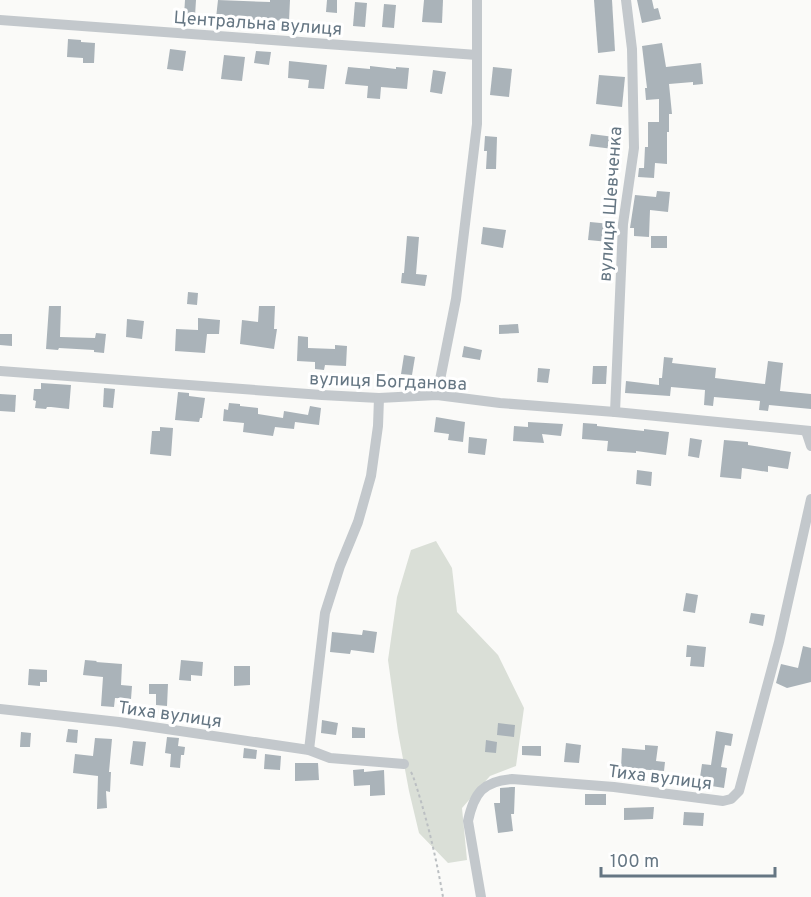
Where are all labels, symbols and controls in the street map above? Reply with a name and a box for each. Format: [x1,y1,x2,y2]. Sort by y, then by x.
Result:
street label: Центральна вулиця [173,7,343,42]
street label: вулиця Шевченка [595,126,628,283]
street label: вулиця Богданова [309,368,467,397]
street label: Тиха вулиця [116,697,223,734]
street label: Тиха вулиця [607,761,713,796]
scale bar [601,840,775,878]
text: 100 m [610,851,659,874]

